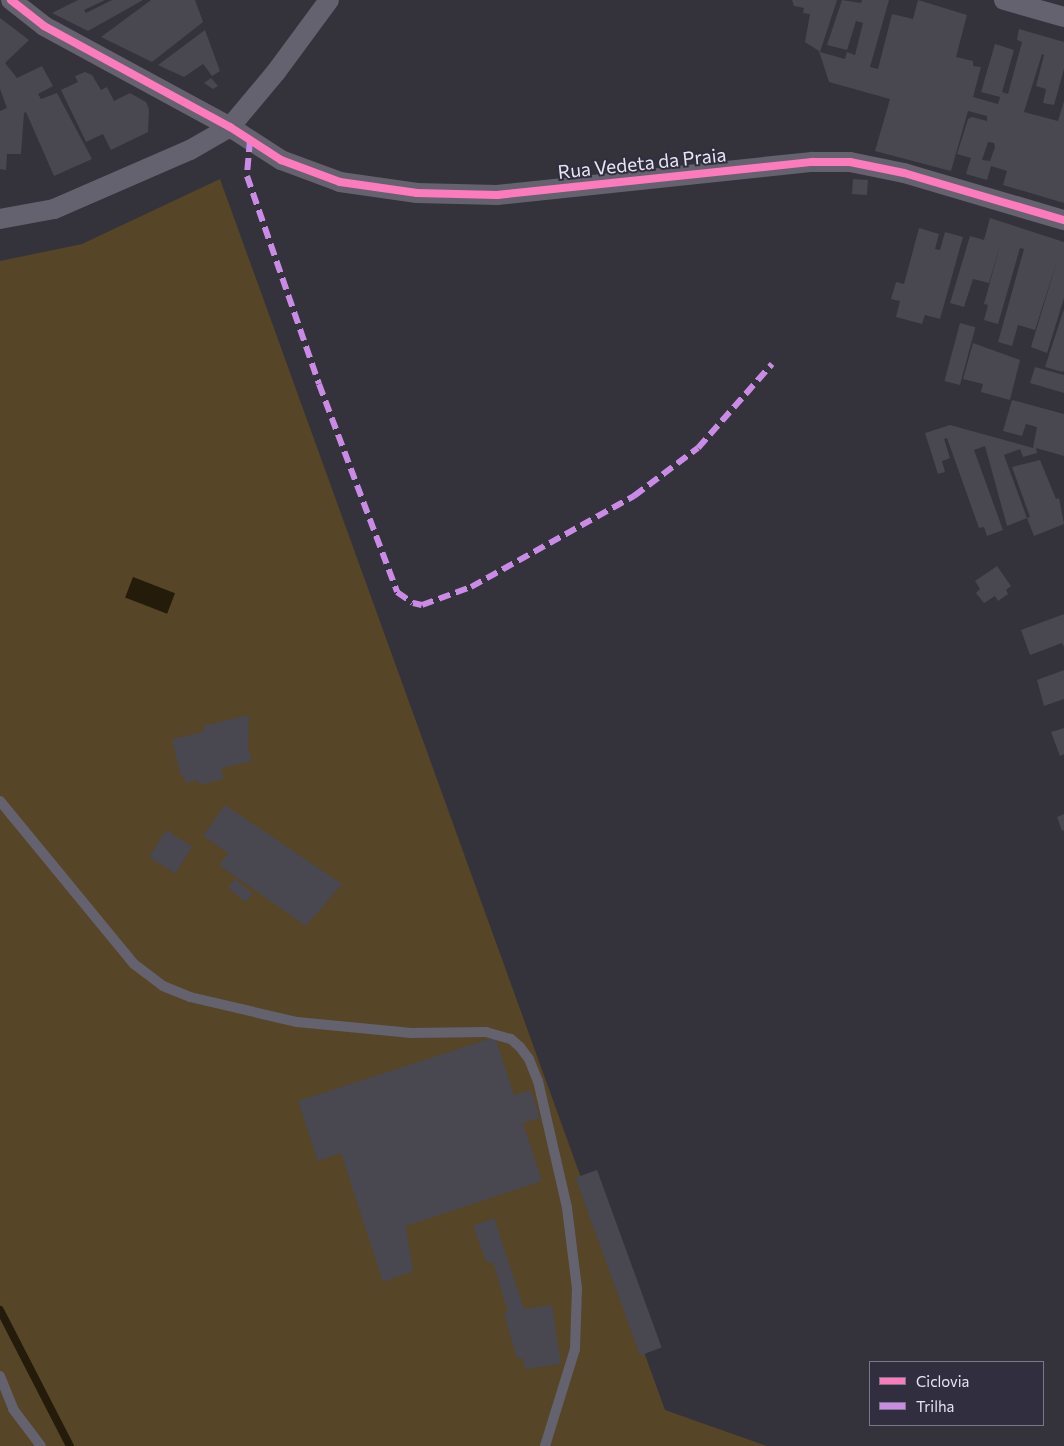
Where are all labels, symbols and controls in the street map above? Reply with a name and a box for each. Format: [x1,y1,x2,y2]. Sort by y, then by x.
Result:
street label: Rua Vedeta da Praia [557,143,727,183]
legend [869,1361,1044,1426]
text: Ciclovia [916,1372,969,1390]
text: Trilha [916,1397,954,1415]

